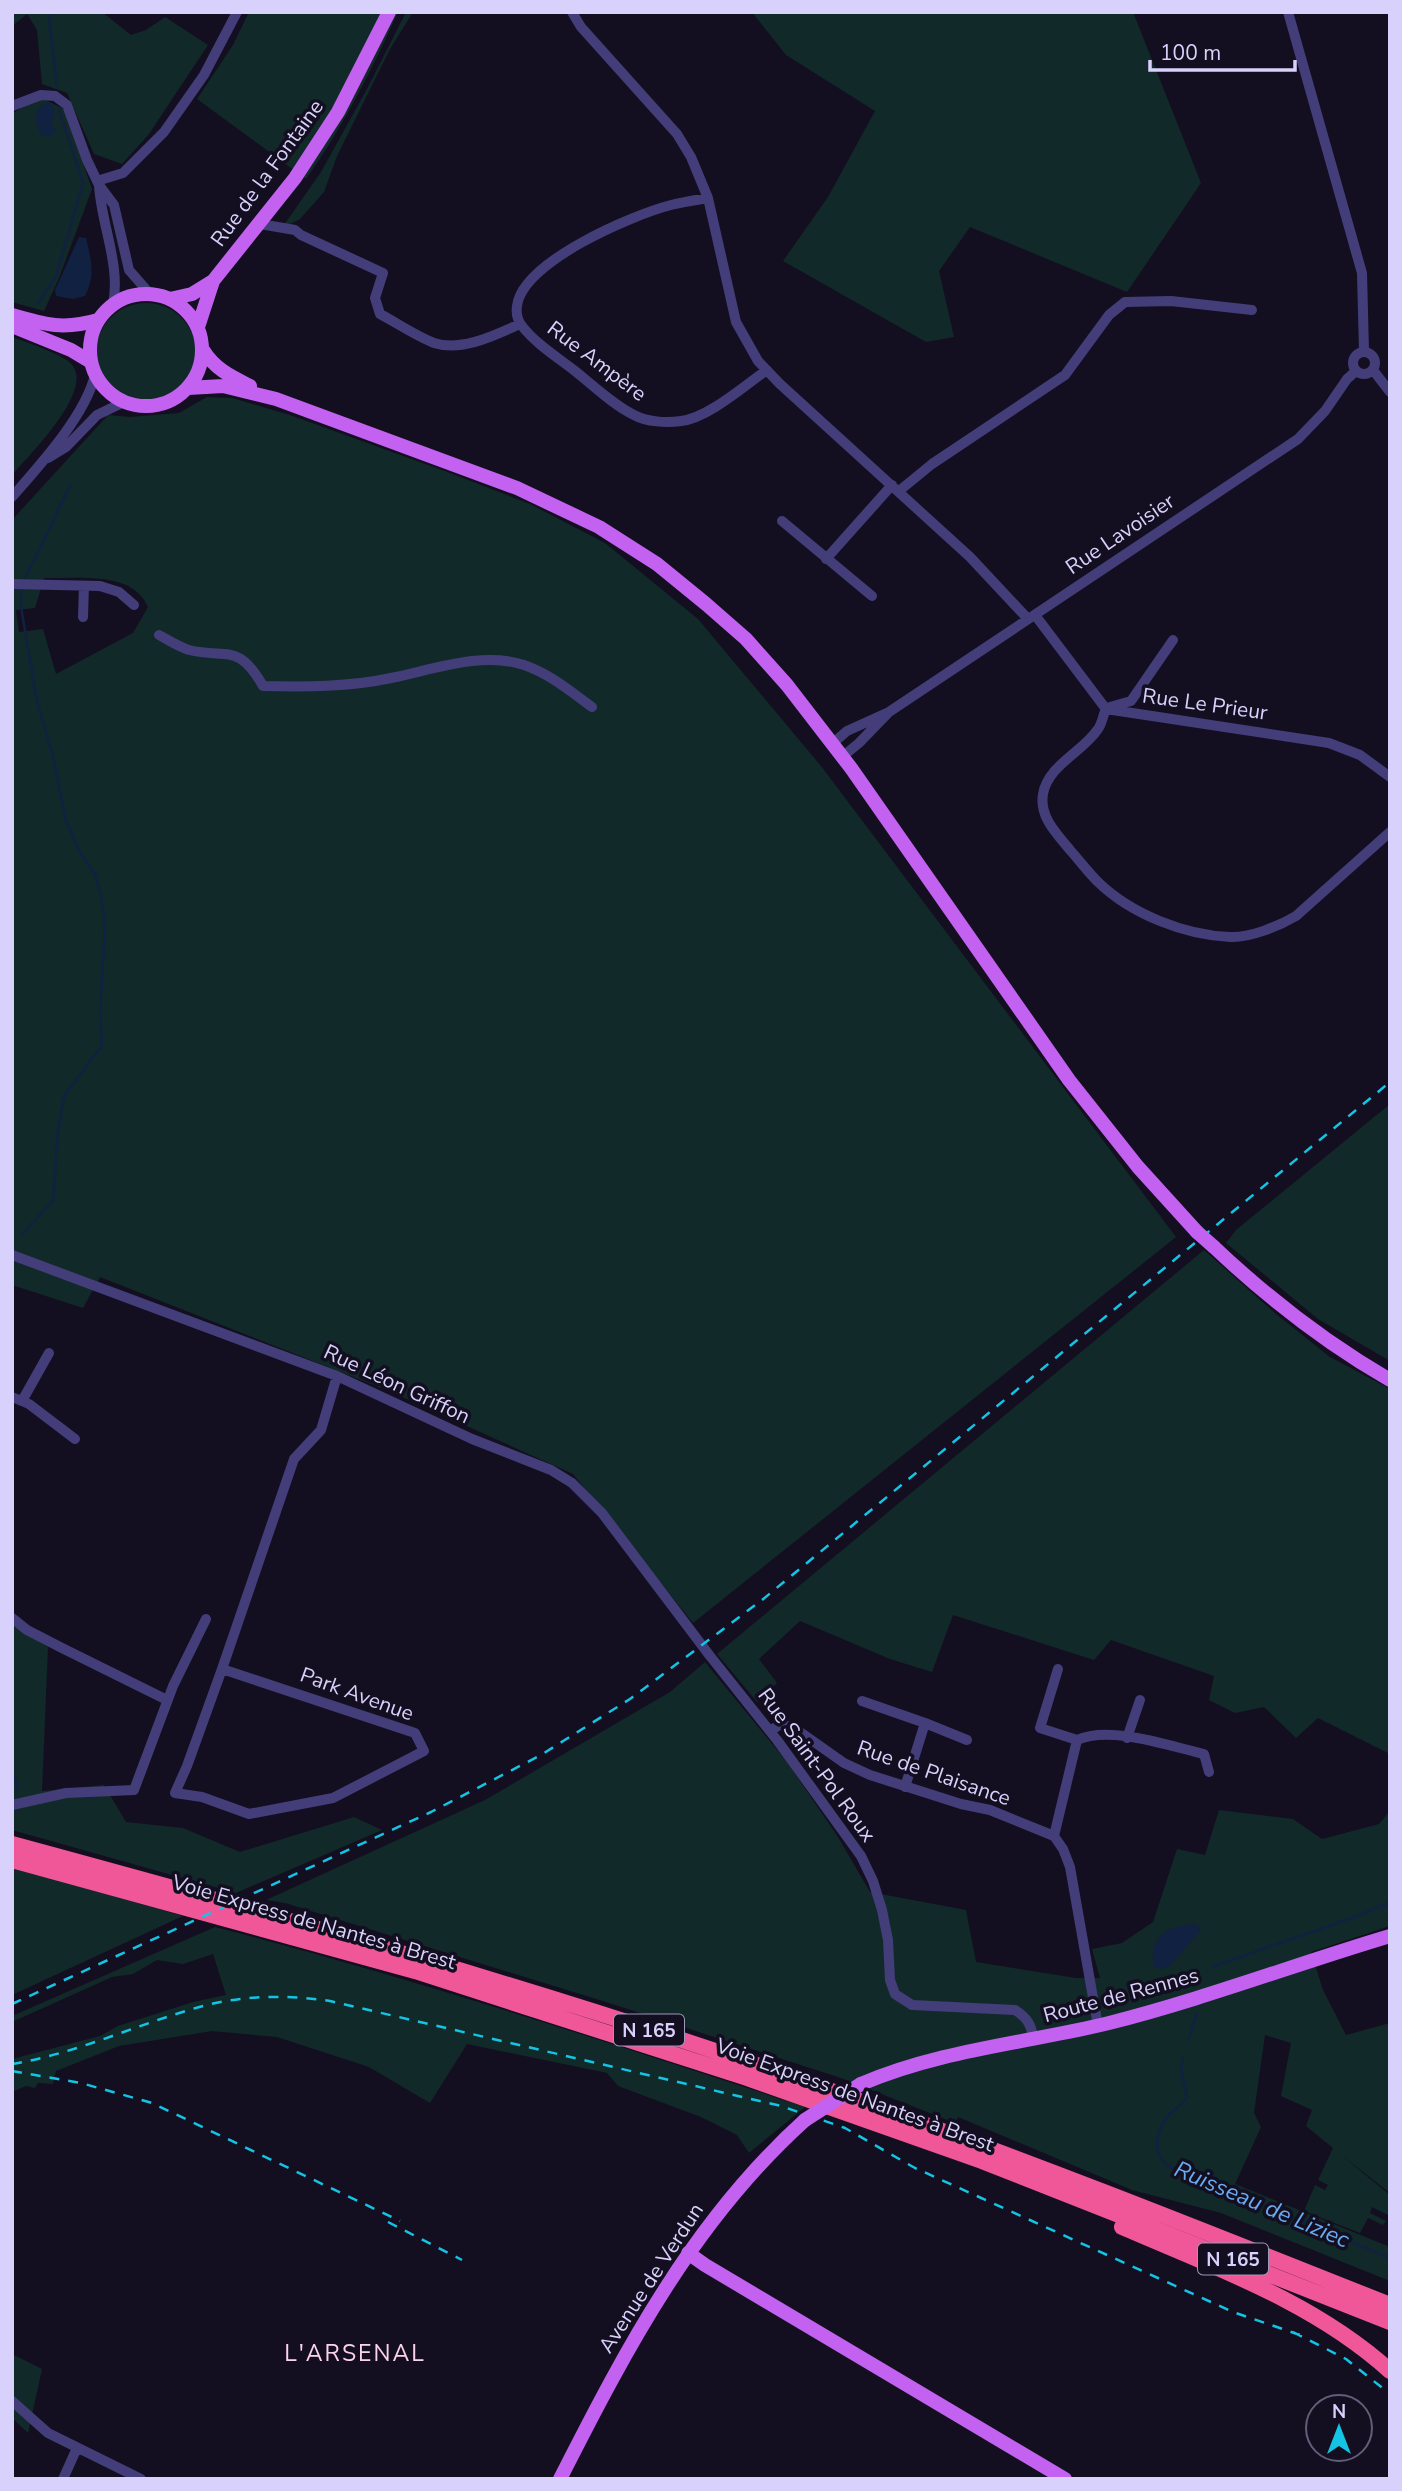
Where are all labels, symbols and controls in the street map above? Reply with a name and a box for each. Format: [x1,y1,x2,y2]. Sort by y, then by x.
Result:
scale bar [1150,28,1295,72]
text: 100 m [1160,39,1221,67]
street label: Rue de la Fontaine [204,94,330,252]
street label: Rue Ampère [542,314,652,408]
street label: Rue Lavoisier [1060,487,1180,581]
street label: Rue Le Prieur [1141,681,1270,727]
street label: Rue Léon Griffon [319,1338,475,1430]
street label: Park Avenue [296,1661,418,1727]
street label: Rue Saint-Pol Roux [752,1682,882,1848]
street label: Rue de Plaisance [854,1734,1014,1812]
street label: Voie Express de Nantes à Brest [168,1868,460,1976]
street label: Route de Rennes [1040,1961,1202,2029]
road number: N 165 [614,2014,684,2046]
street label: Voie Express de Nantes à Brest [711,2031,999,2159]
water label: Ruisseau de Liziec [1170,2154,1354,2255]
street label: Avenue de Verdun [592,2198,710,2358]
road number: N 165 [1198,2244,1268,2274]
district label: L'ARSENAL [284,2338,426,2369]
north arrow [1304,2393,1374,2463]
text: N [1332,2399,1346,2425]

